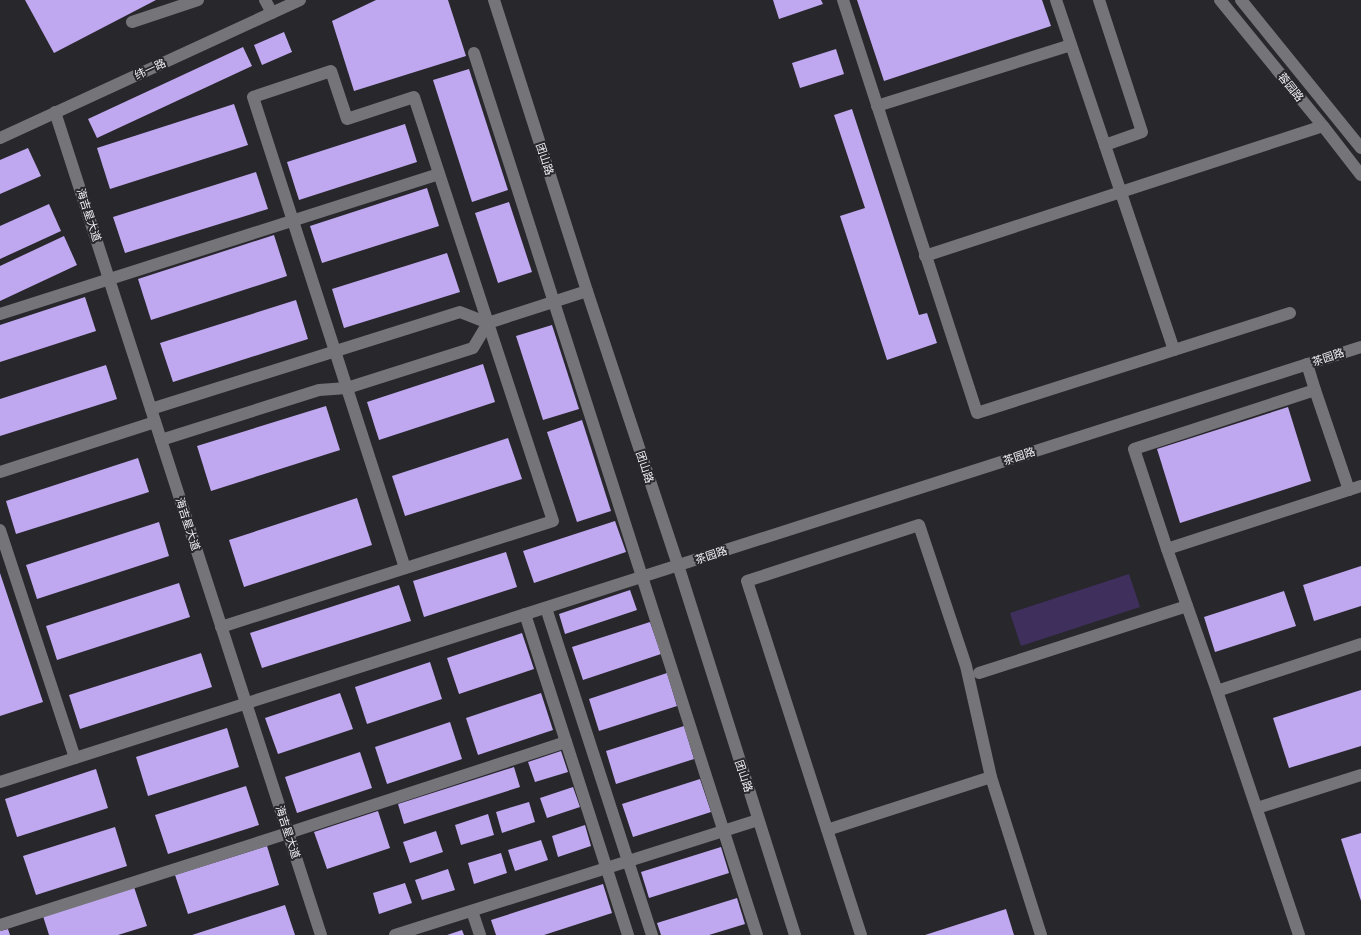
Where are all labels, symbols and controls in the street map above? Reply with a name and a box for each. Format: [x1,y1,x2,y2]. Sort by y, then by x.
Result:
street label: 纬一路 [132,56,168,82]
street label: 蓉园路 [1275,70,1307,104]
street label: 团山路 [533,141,557,177]
street label: 海吉星大道 [74,187,104,243]
street label: 茶园路 [1310,345,1346,369]
street label: 茶园路 [1001,444,1037,468]
street label: 团山路 [633,449,657,485]
street label: 海吉星大道 [173,496,203,552]
street label: 茶园路 [693,543,729,567]
street label: 团山路 [732,758,756,794]
street label: 海吉星大道 [273,804,303,860]

